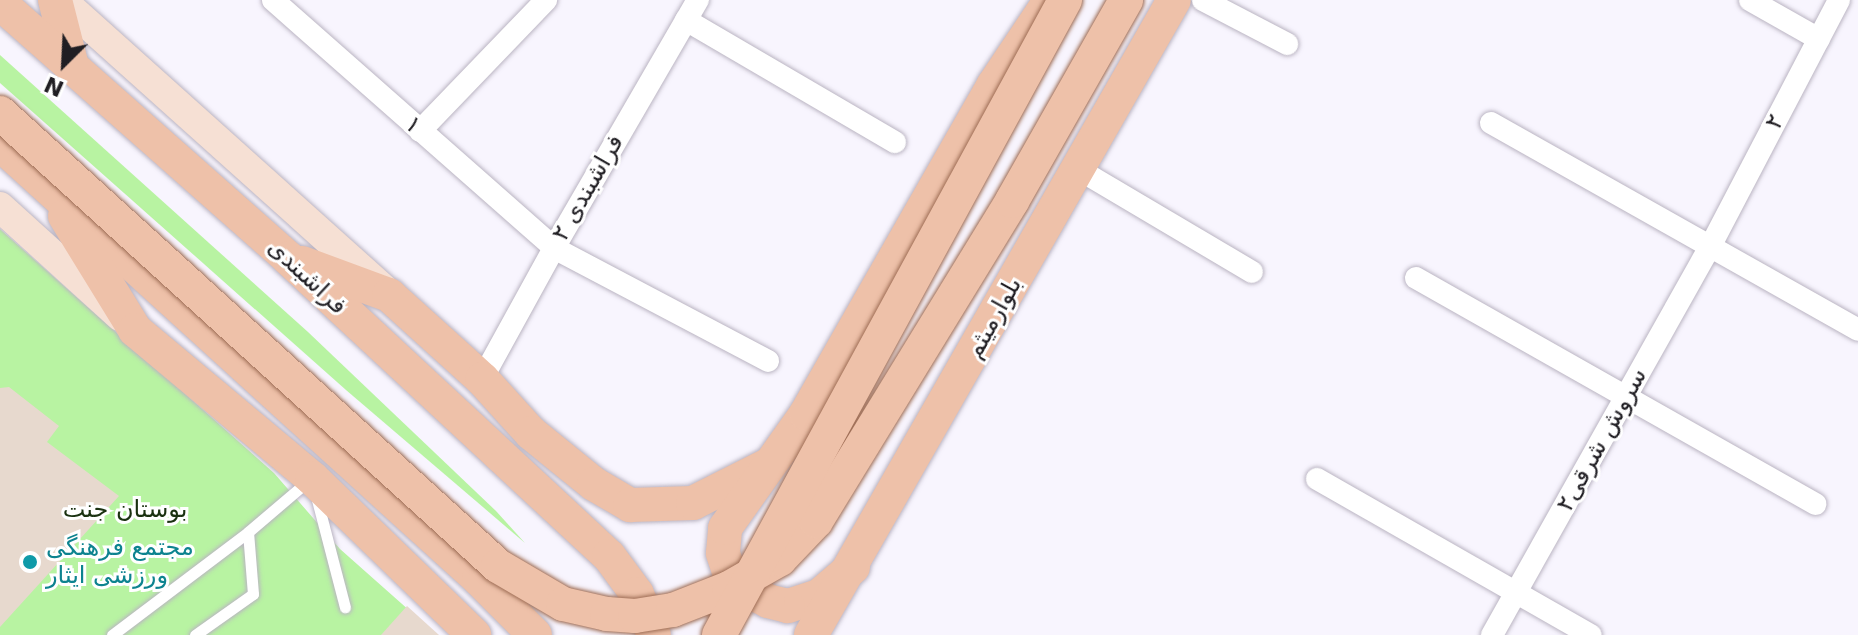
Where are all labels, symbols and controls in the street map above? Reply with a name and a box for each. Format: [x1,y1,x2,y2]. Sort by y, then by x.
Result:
north arrow [24,24,104,104]
text: N [41,71,68,102]
street label: ۱ [399,110,427,140]
street label: ۲ [1759,110,1791,134]
street label: ۲ فراشبندی [546,130,630,246]
street label: فراشبندی [262,233,352,321]
street label: بلوارمیثم [960,272,1028,364]
street label: سروش شرقی۲ [1551,363,1653,517]
park label: بوستان جنت [63,496,187,524]
place label: مجتمع فرهنگی ورزشی ایثار [46,534,194,590]
marker: مجتمع فرهنگی ورزشی ایثار [21,553,39,571]

